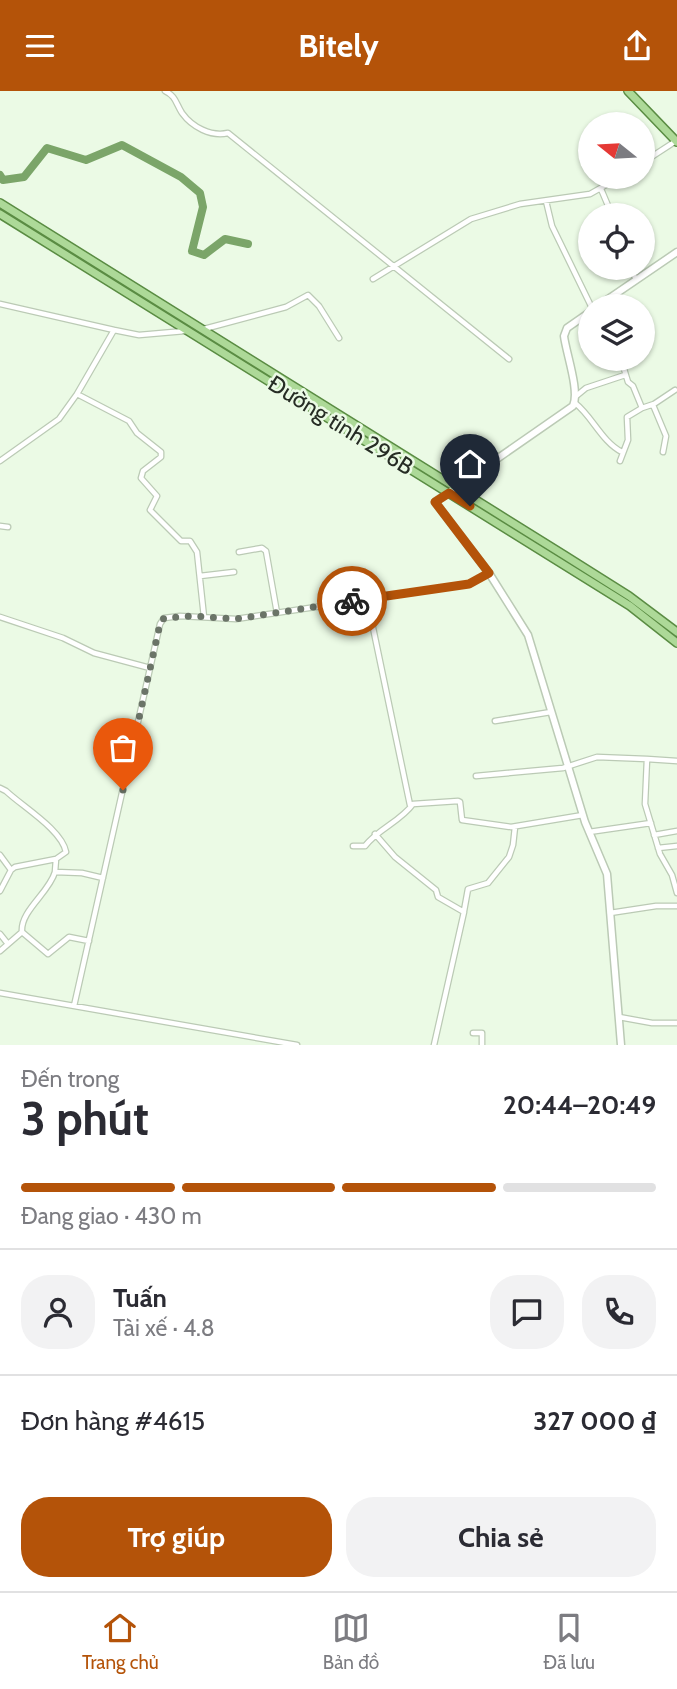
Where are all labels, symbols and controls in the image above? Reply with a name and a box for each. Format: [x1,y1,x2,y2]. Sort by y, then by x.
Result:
text: Bitely [298,26,379,65]
icon: menu [21,27,59,65]
icon: share [618,27,656,65]
north arrow [578,112,654,189]
map controls [578,112,655,371]
button: locate [578,203,655,280]
button: layers [578,294,655,371]
street label: Đường tỉnh 296B [263,369,419,481]
pin [440,434,500,506]
icon: home [451,445,489,483]
courier [317,566,387,636]
icon: bike [333,582,371,620]
pin [93,718,153,790]
icon: bag [104,729,142,767]
text: Đến trong [21,1065,119,1093]
text: 20:44–20:49 [503,1089,656,1121]
text: 3 phút [21,1091,149,1147]
text: Đang giao · 430 m [21,1202,202,1230]
button: person [21,1275,95,1349]
button: chat [490,1275,564,1349]
button: phone [582,1275,656,1349]
text: Tuấn [113,1282,167,1314]
text: Tài xế · 4.8 [113,1314,215,1342]
text: Đơn hàng #4615 [21,1405,205,1437]
text: 327 000 ₫ [533,1405,656,1437]
button: Trợ giúp [21,1497,332,1577]
button: Chia sẻ [346,1497,656,1577]
tab: Trang chủ [82,1609,159,1674]
tab: Bản đồ [323,1609,379,1674]
tab: Đã lưu [543,1609,595,1674]

